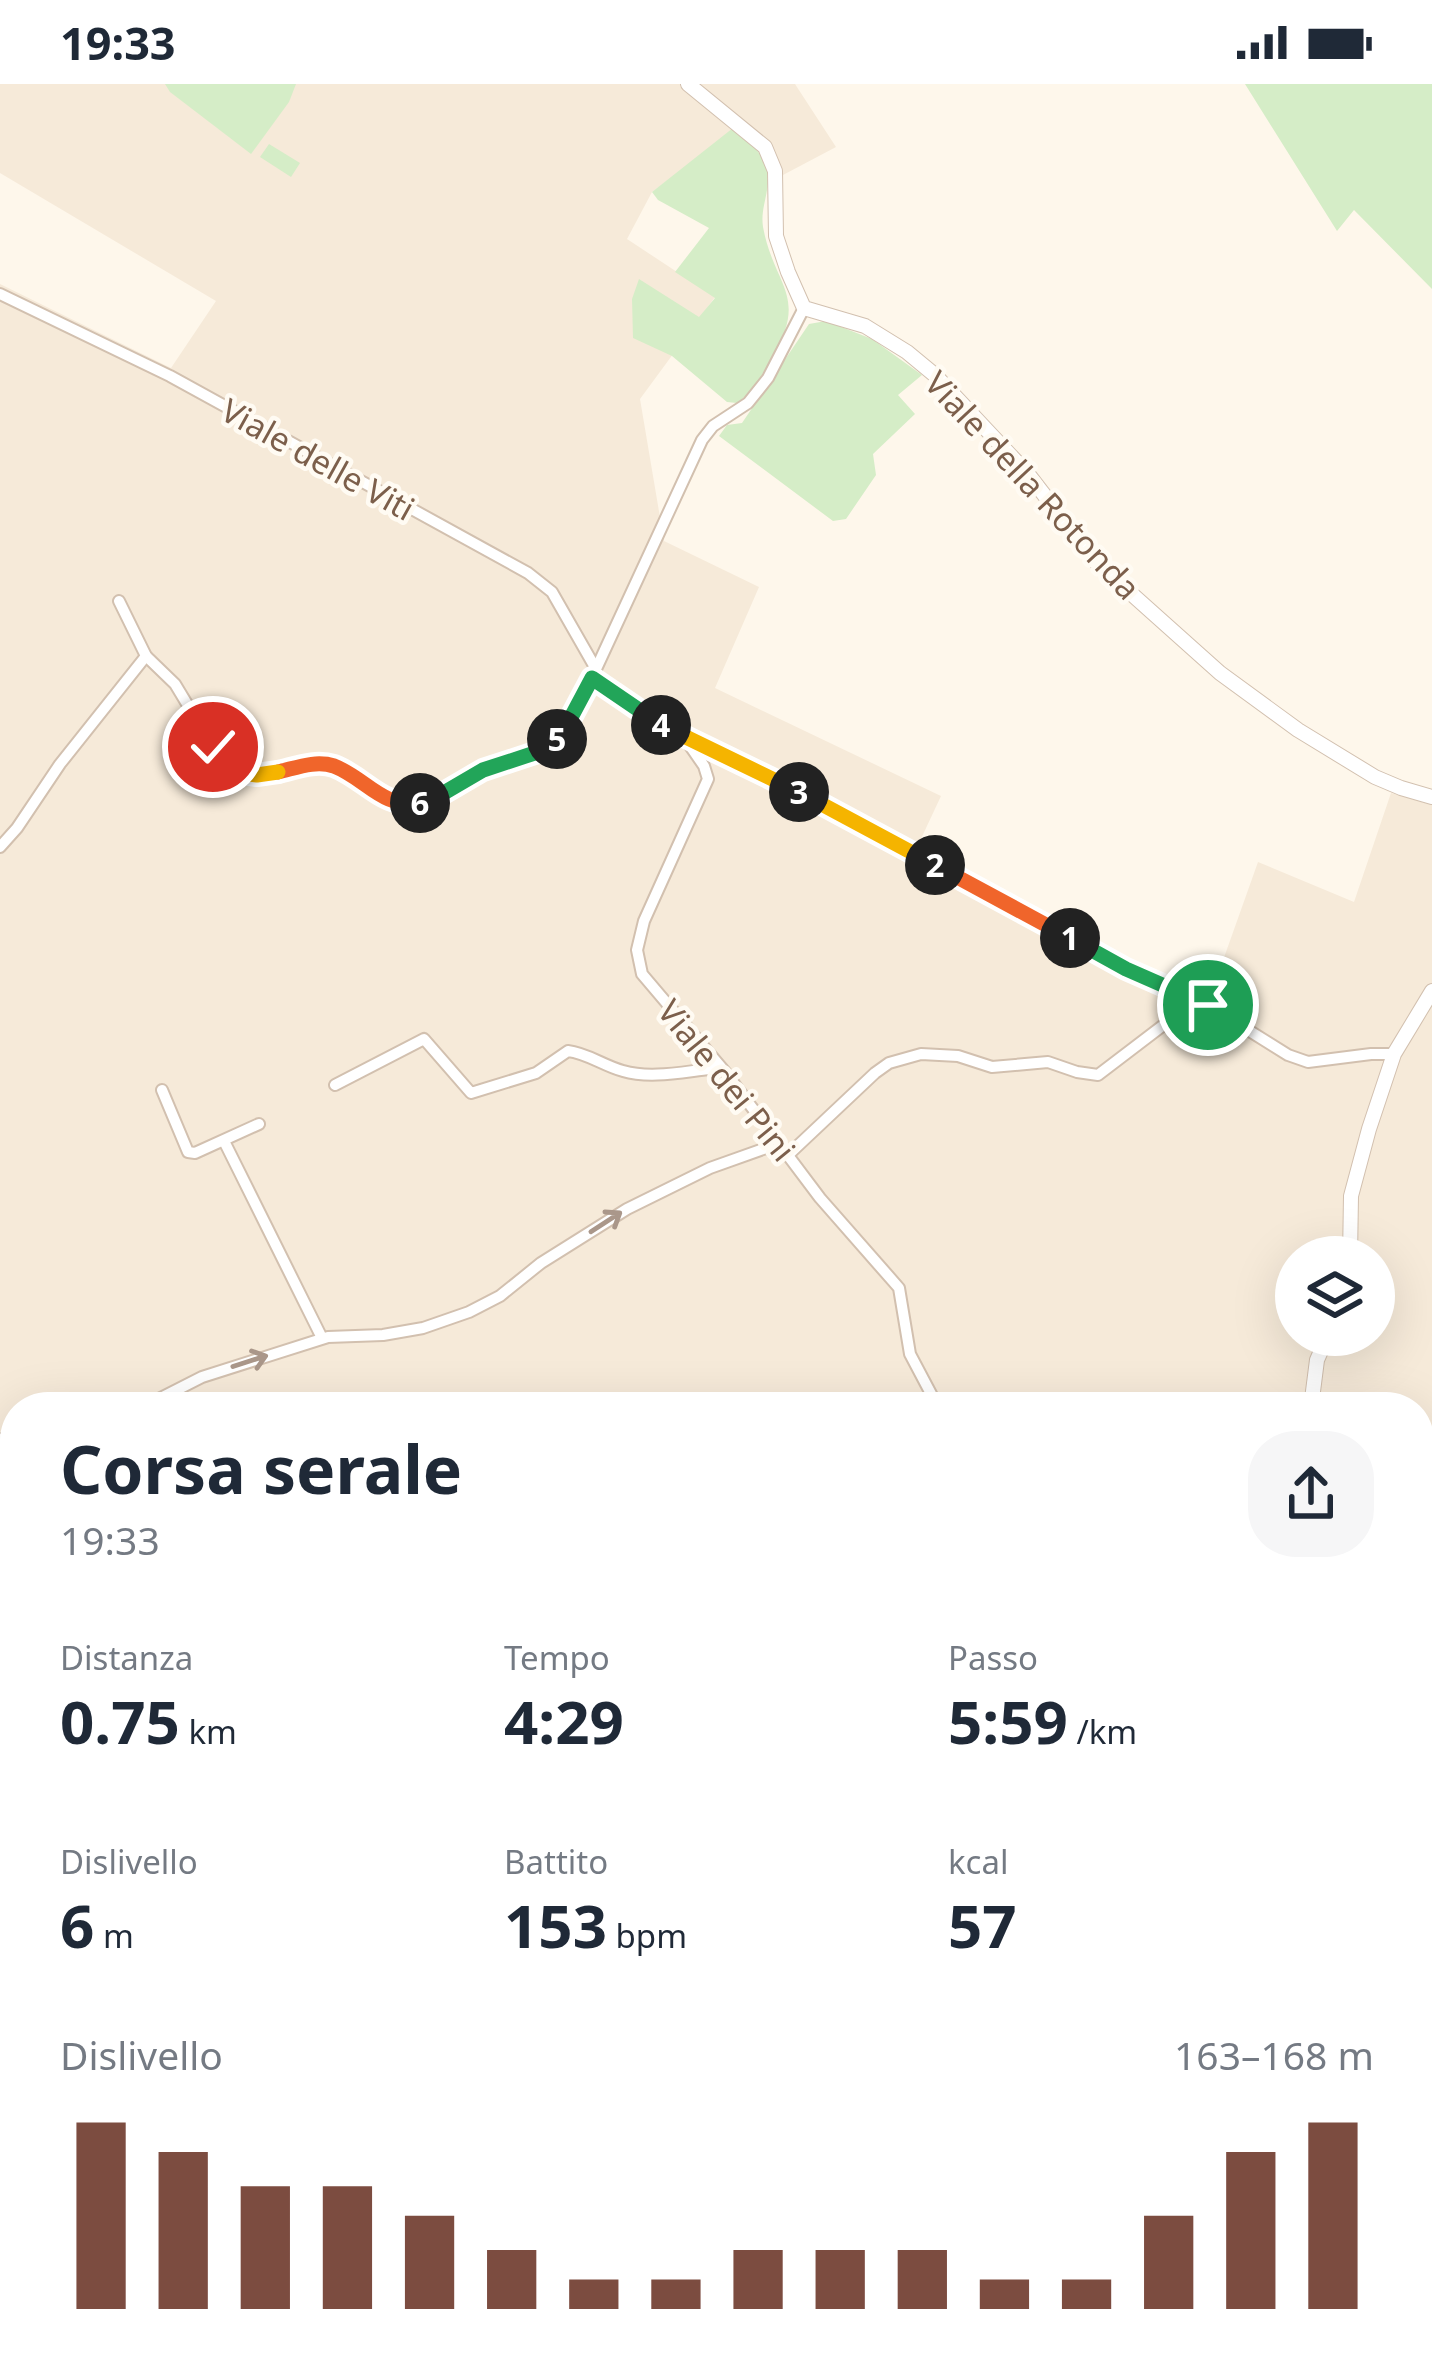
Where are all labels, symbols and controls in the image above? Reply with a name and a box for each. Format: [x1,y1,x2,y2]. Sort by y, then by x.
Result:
text: 19:33 [60,12,176,73]
street label: Viale della Rotonda [915,361,1151,609]
street label: Viale delle Viti [213,387,423,531]
pin: 4 [631,695,691,755]
pin [162,696,264,798]
text: 4 [652,702,670,747]
pin: 5 [527,709,587,769]
icon: check [180,714,246,780]
text: 5 [548,716,566,761]
pin: 3 [769,762,829,822]
text: 3 [790,769,808,814]
pin: 6 [390,773,450,833]
text: 6 [411,780,429,825]
pin: 2 [905,835,965,895]
text: 2 [926,842,944,887]
pin: 1 [1040,908,1100,968]
text: 1 [1061,915,1079,960]
pin [1157,954,1259,1056]
icon: arrive [1175,972,1241,1038]
street label: Viale dei Pini [648,990,806,1170]
one-way arrow [589,1210,623,1235]
map controls [1275,1236,1395,1356]
button: layers [1275,1236,1395,1356]
one-way arrow [230,1349,268,1371]
text: Corsa serale [60,1423,462,1513]
button: share [1248,1431,1374,1557]
text: 19:33 [60,1513,160,1566]
text: Distanza [60,1635,193,1680]
text: Tempo [504,1635,610,1680]
text: Passo [948,1635,1038,1680]
text: 0.75 [60,1680,180,1762]
text: 4:29 [504,1680,624,1762]
text: 5:59 [948,1680,1068,1762]
text: km [180,1709,237,1754]
text: /km [1068,1709,1137,1754]
text: Dislivello [60,1839,198,1884]
text: Battito [504,1839,608,1884]
text: kcal [948,1839,1009,1884]
text: 6 [60,1884,94,1966]
text: 153 [504,1884,607,1966]
text: 57 [948,1884,1017,1966]
text: m [94,1913,134,1958]
text: bpm [607,1913,687,1958]
text: Dislivello [60,2028,223,2081]
text: 163–168 m [1174,2028,1374,2081]

